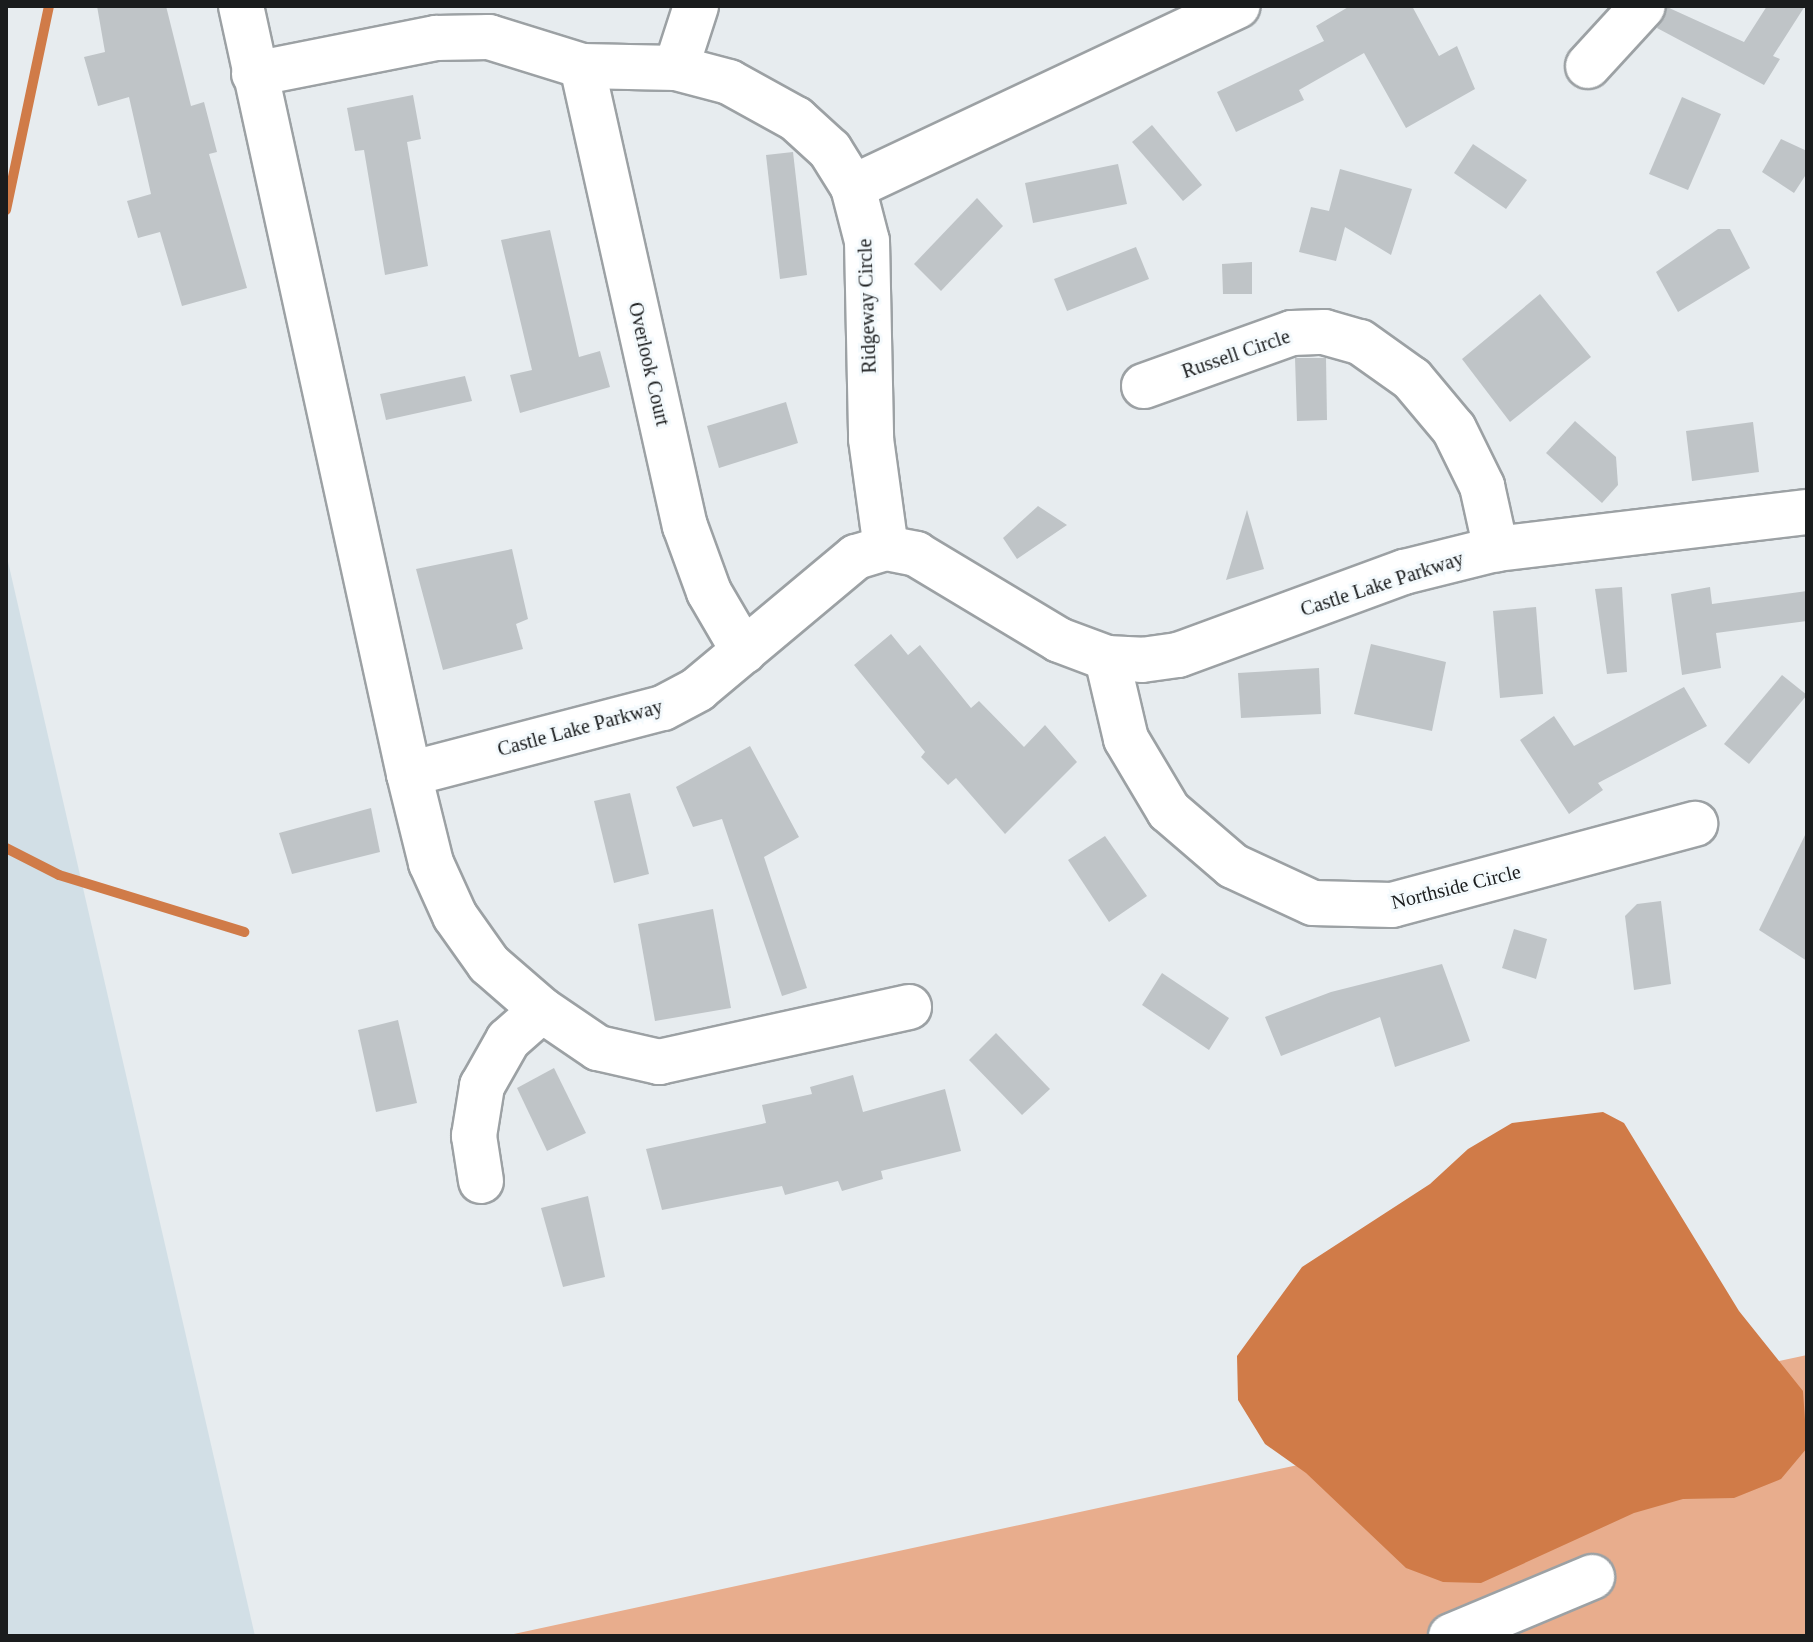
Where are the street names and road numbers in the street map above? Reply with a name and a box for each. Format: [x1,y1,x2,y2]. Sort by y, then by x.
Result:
street label: Ridgeway Circle [853,238,881,374]
street label: Overlook Court [623,300,675,428]
street label: Russell Circle [1179,324,1293,384]
street label: Castle Lake Parkway [1297,546,1467,622]
street label: Castle Lake Parkway [495,694,665,762]
street label: Northside Circle [1389,859,1523,915]

